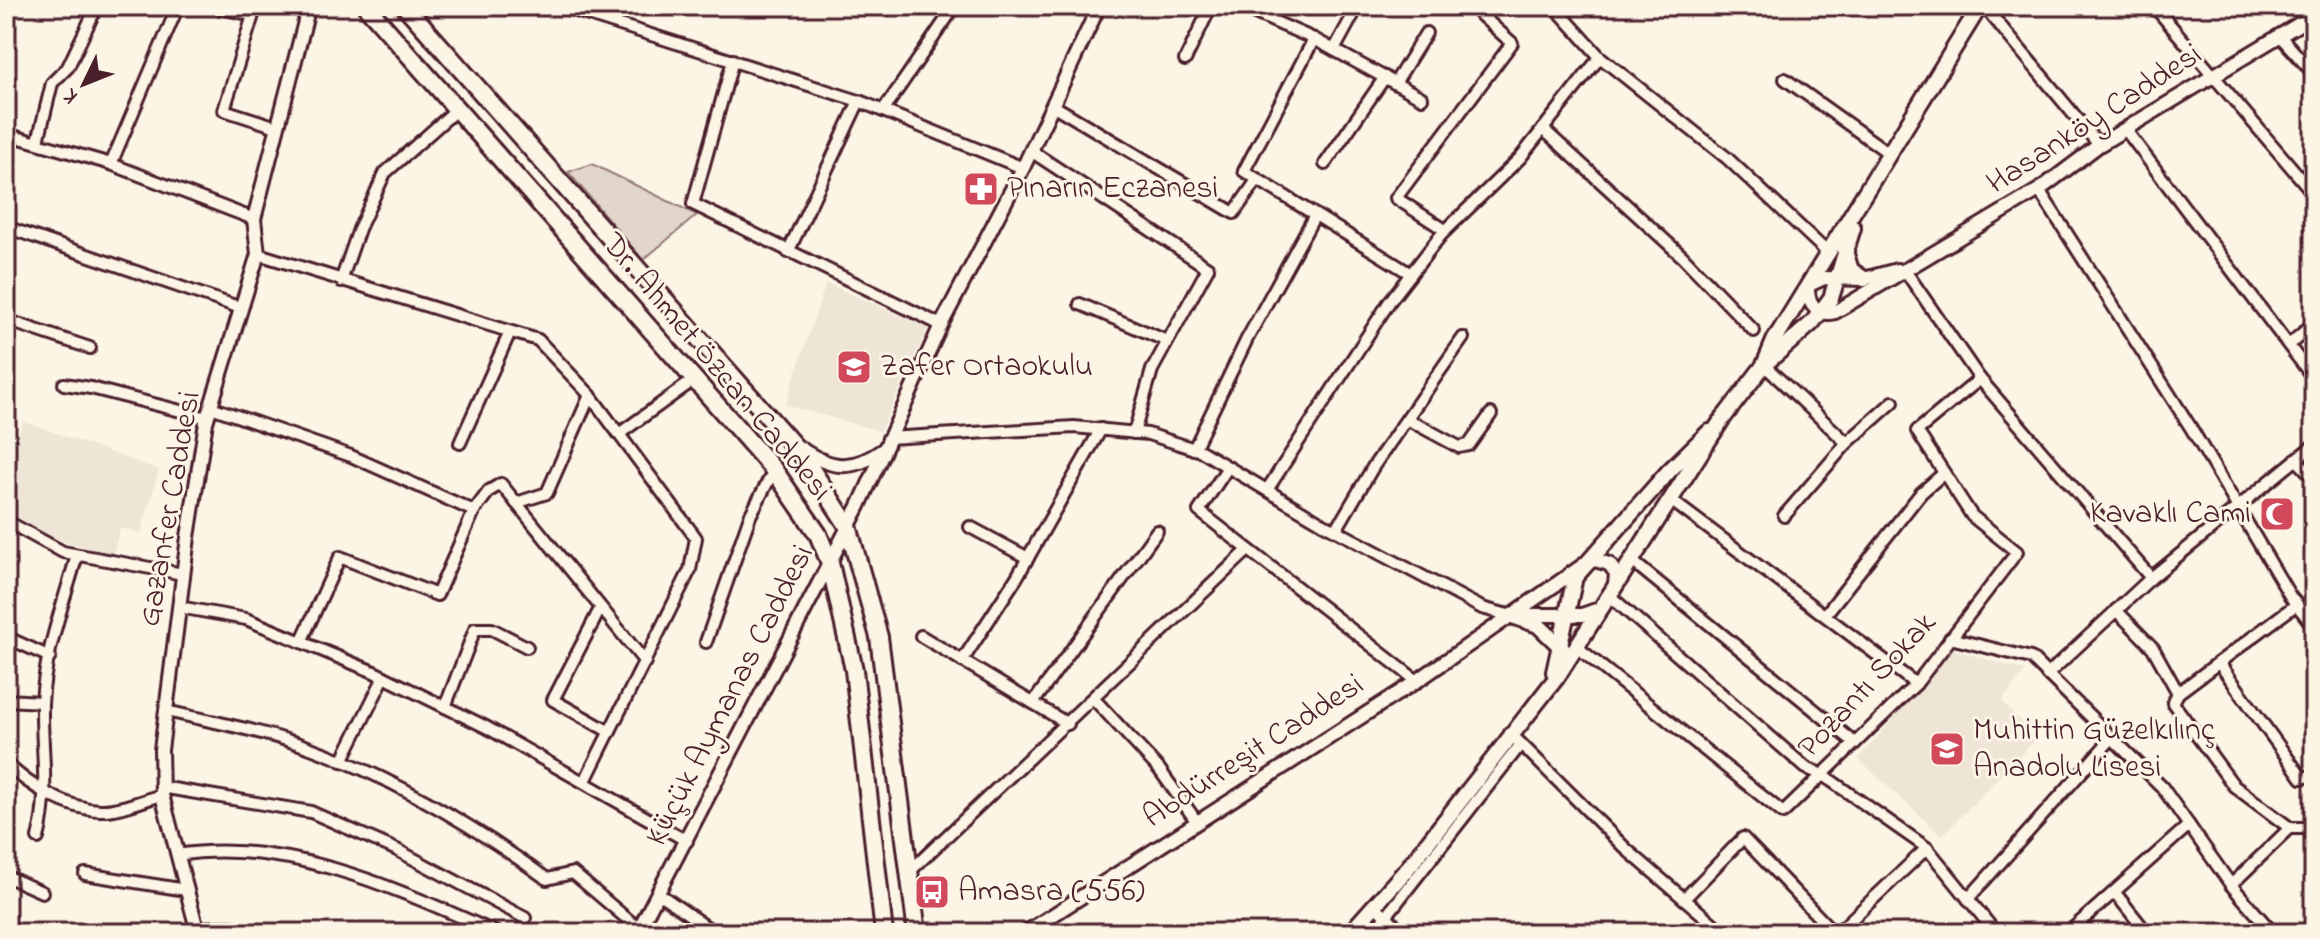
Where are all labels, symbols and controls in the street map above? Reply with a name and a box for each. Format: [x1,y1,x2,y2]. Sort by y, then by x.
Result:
street label: Hasanköy Caddesi [1978,33,2212,207]
north arrow [44,44,124,124]
text: K [55,80,87,110]
place label: Pınarın Eczanesi [1007,166,1218,213]
pharmacy icon: Pınarın Eczanesi [962,170,1000,208]
street label: Dr. Ahmet Özcan Caddesi [589,223,843,512]
place label: Zafer Ortaokulu [880,344,1093,391]
school or university icon: Zafer Ortaokulu [835,348,873,386]
street label: Gazanfer Caddesi [127,388,215,630]
place label: Kavaklı Cami [2090,491,2251,538]
mosque icon: Kavaklı Cami [2258,495,2296,533]
street label: Küçük Aymanas Caddesi [635,537,827,855]
street label: Pozantı Sokak [1787,601,1949,770]
street label: Abdürreşit Caddesi [1134,663,1374,841]
place label: Muhittin Güzelkılınç Anadolu Lisesi [1973,708,2216,792]
school or university icon: Muhittin Güzelkılınç Anadolu Lisesi [1928,730,1966,768]
place label: Amasra (556) [958,869,1145,916]
bus stop icon: Amasra (556) [913,873,951,911]

